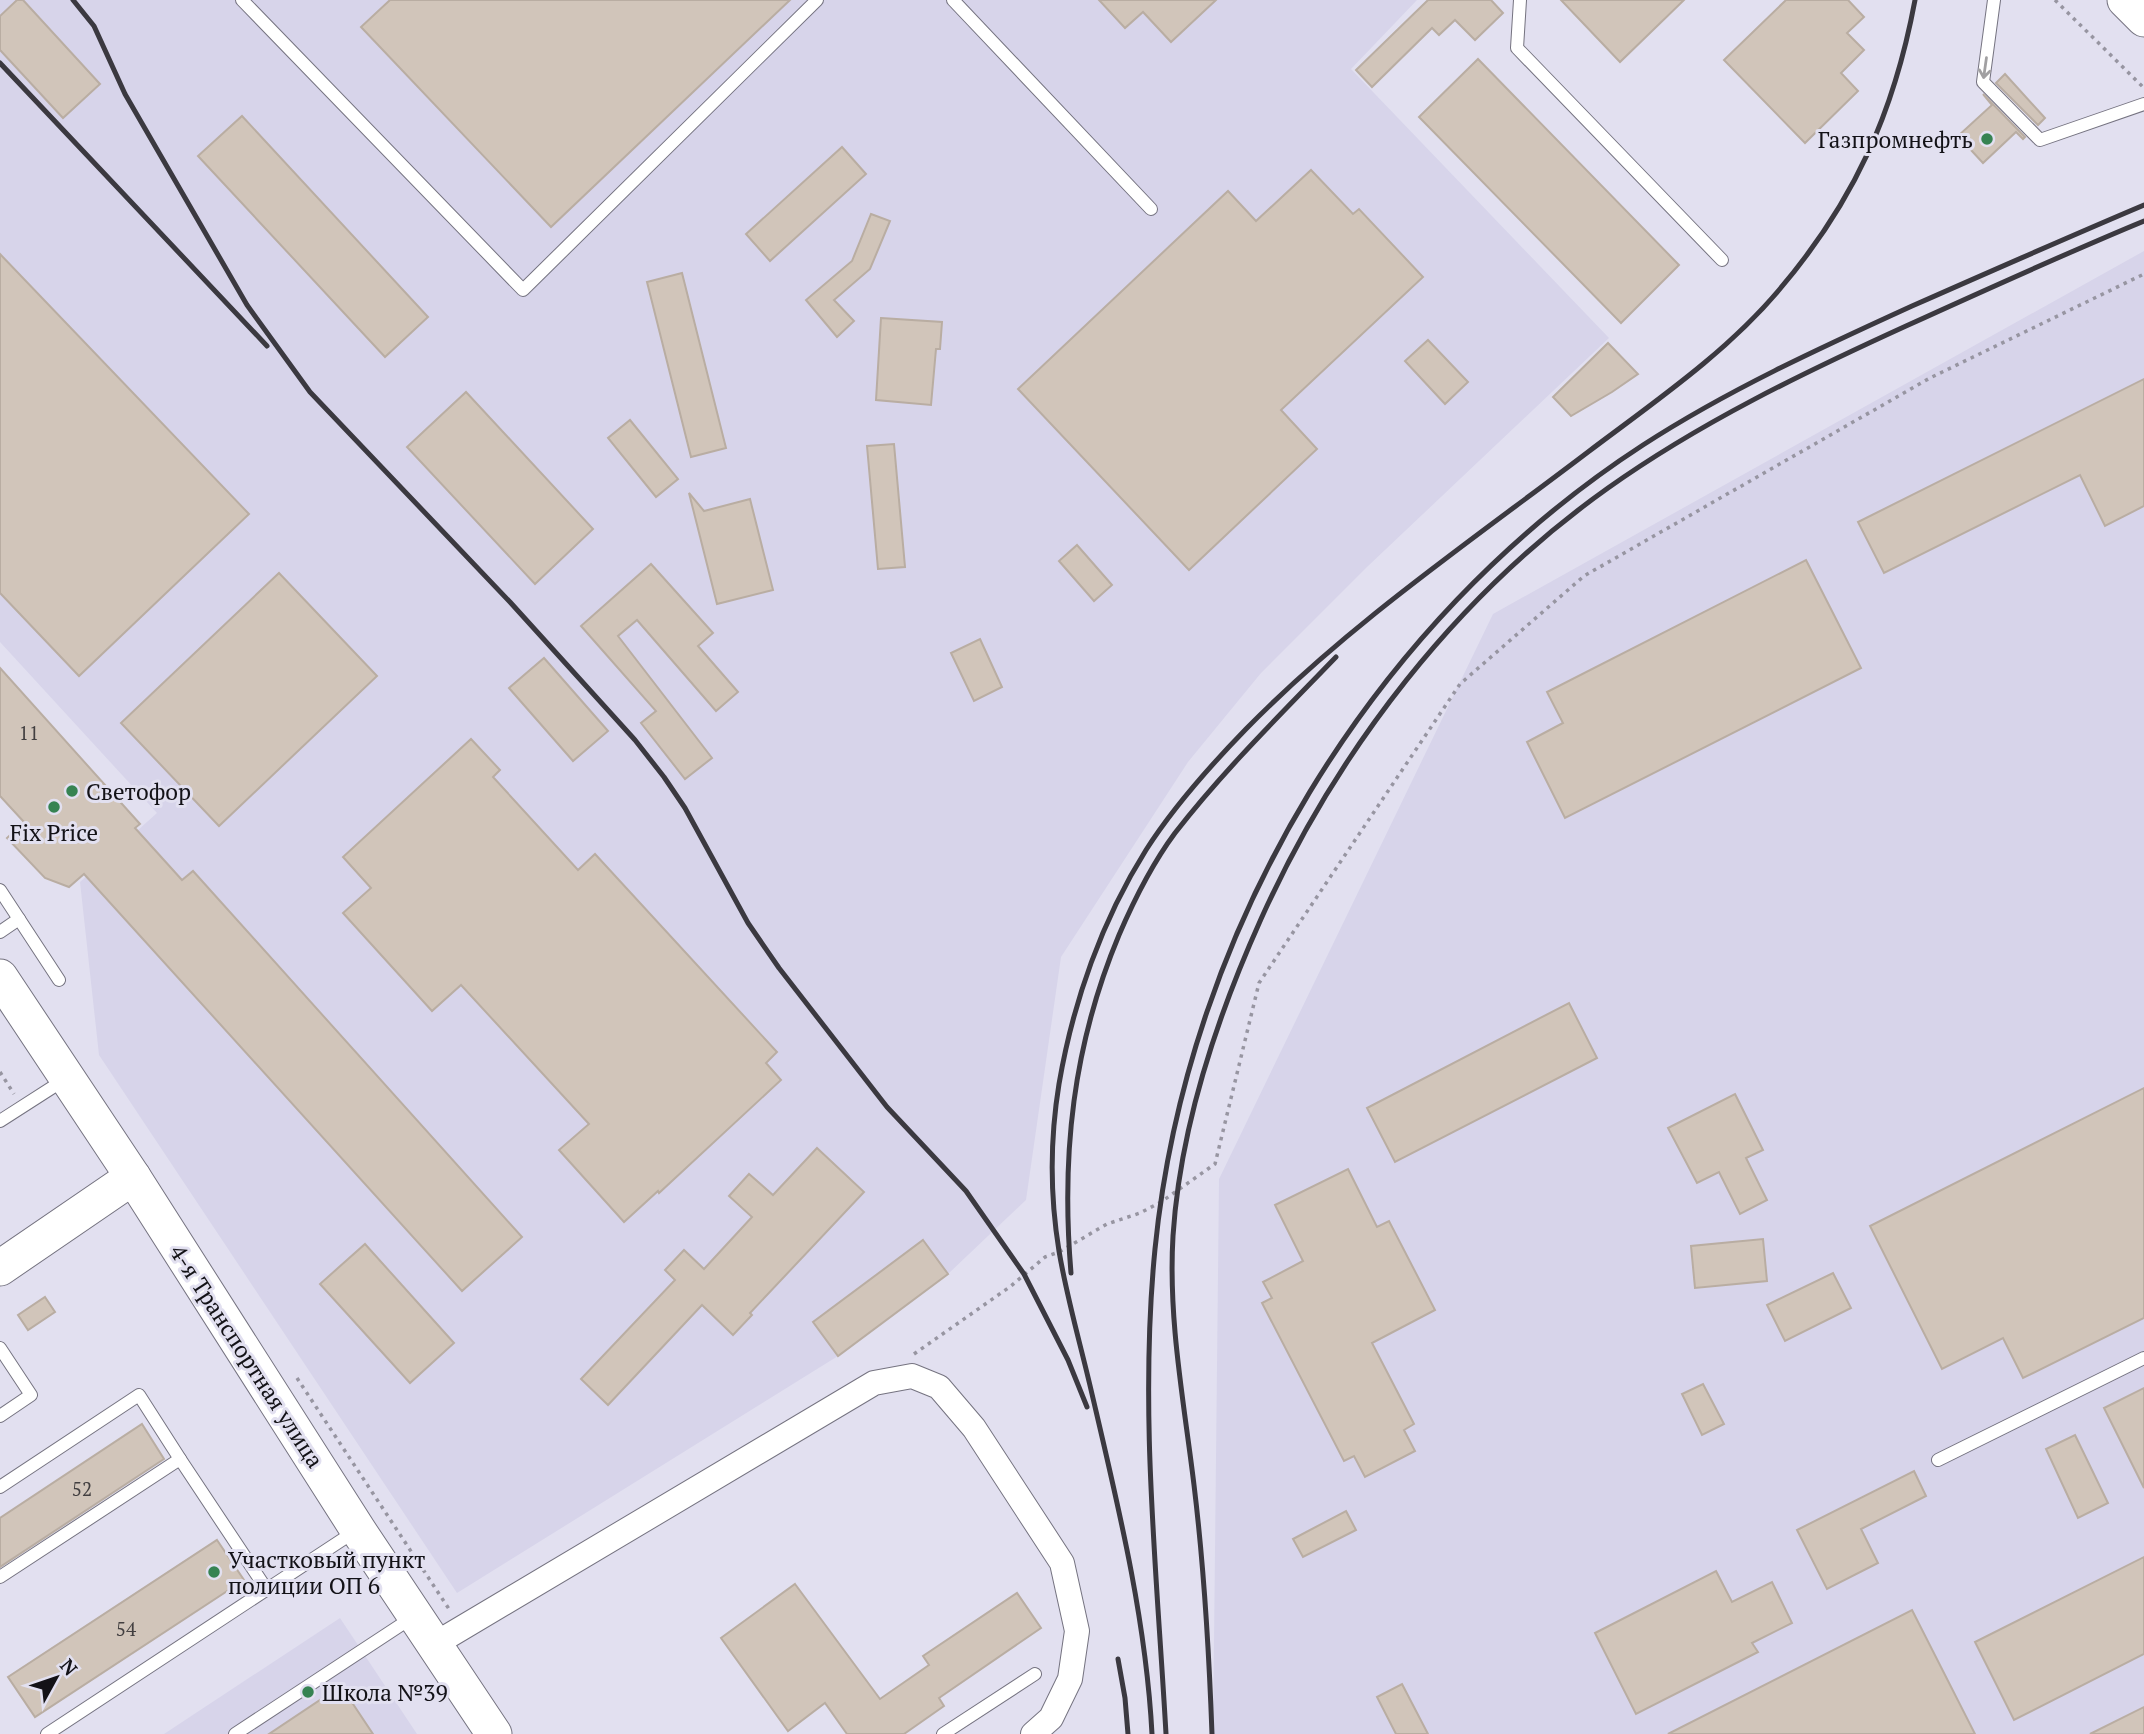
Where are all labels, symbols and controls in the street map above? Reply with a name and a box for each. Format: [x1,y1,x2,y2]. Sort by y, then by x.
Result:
one-way arrow [1978,56,1991,78]
place label: Газпромнефть [1818,124,1973,155]
marker: Газпромнефть [1979,131,1995,147]
house number: 11 [19,720,39,745]
place label: Светофор [86,776,191,807]
marker: Светофор [64,783,80,799]
marker: Fix Price [46,799,62,815]
place label: Fix Price [10,817,98,848]
street label: 4-я Транспортная улица [163,1238,331,1474]
house number: 52 [72,1476,92,1501]
place label: Участковый пункт полиции ОП 6 [228,1544,425,1601]
marker: Участковый пункт полиции ОП 6 [206,1564,222,1580]
house number: 54 [116,1616,137,1641]
north arrow [21,1643,91,1713]
text: N [55,1653,84,1681]
place label: Школа №39 [322,1677,448,1708]
marker: Школа №39 [300,1684,316,1700]

